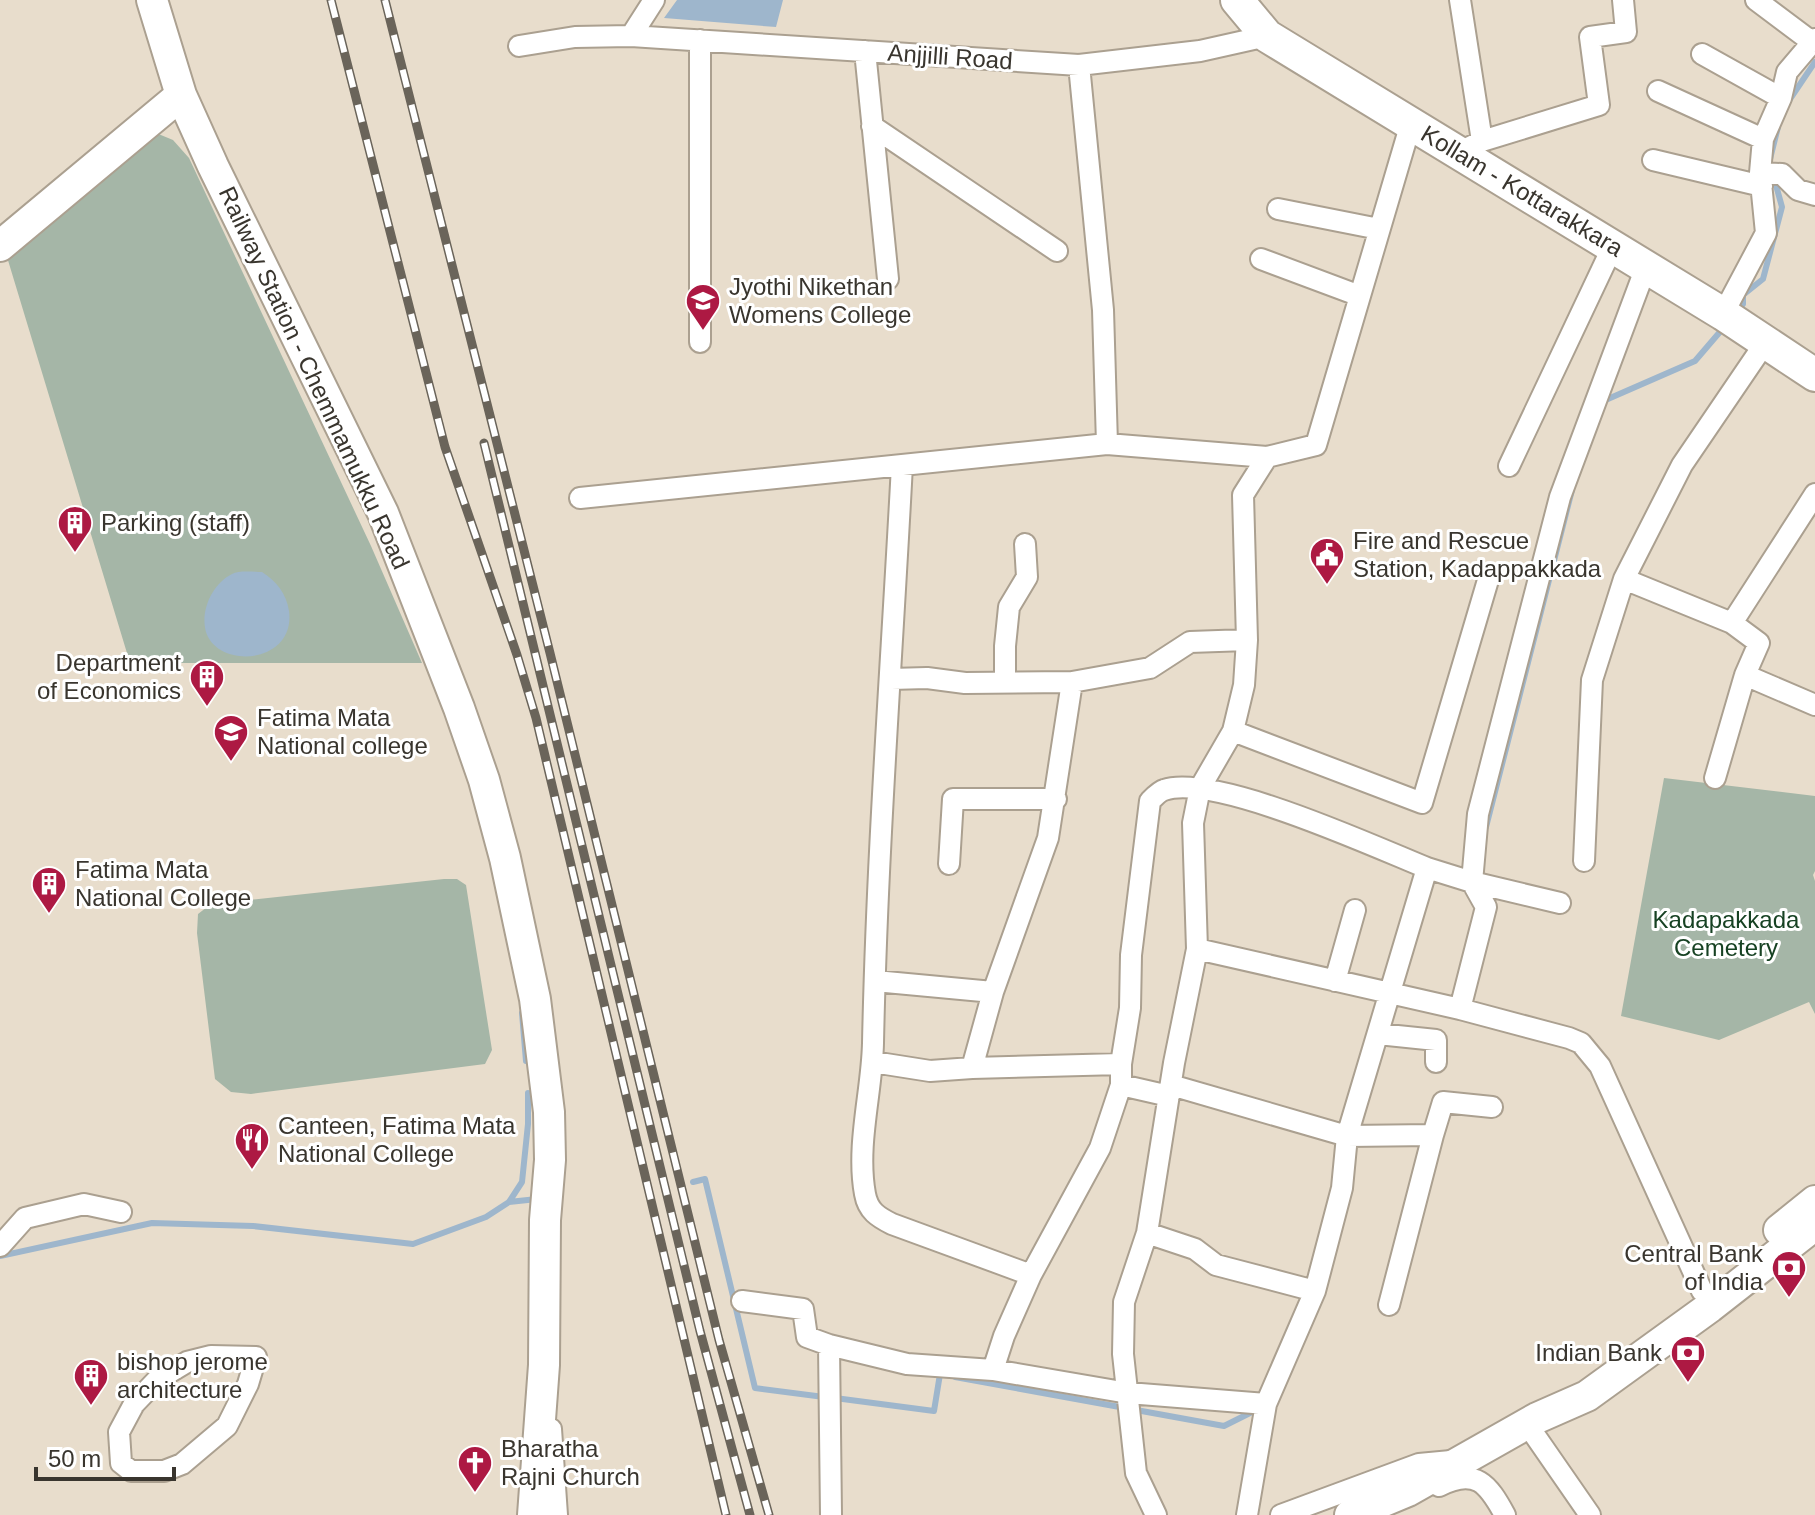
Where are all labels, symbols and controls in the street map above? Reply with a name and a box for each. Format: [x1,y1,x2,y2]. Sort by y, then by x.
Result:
street label: Anjjilli Road [887,39,1014,74]
street label: Kollam - Kottarakkara [1416,120,1629,262]
street label: Railway Station - Chemmamukku Road [214,182,415,573]
place label: Jyothi Nikethan Womens College [729,273,911,328]
school or university icon: Jyothi Nikethan Womens College [684,282,722,332]
building icon: Parking (staff) [56,504,94,554]
place label: Parking (staff) [101,509,250,536]
place label: Fire and Rescue Station, Kadappakkada [1353,527,1602,582]
public building icon: Fire and Rescue Station, Kadappakkada [1308,536,1346,586]
place label: Department of Economics [37,649,181,704]
building icon: Department of Economics [188,658,226,708]
place label: Fatima Mata National college [257,704,428,759]
school or university icon: Fatima Mata National college [212,713,250,763]
place label: Fatima Mata National College [75,856,251,911]
building icon: Fatima Mata National College [30,865,68,915]
park label: Kadapakkada Cemetery [1653,906,1800,961]
place label: Canteen, Fatima Mata National College [278,1112,516,1167]
restaurant icon: Canteen, Fatima Mata National College [233,1121,271,1171]
place label: Central Bank of India [1624,1240,1764,1295]
bank icon: Central Bank of India [1770,1249,1808,1299]
bank icon: Indian Bank [1669,1334,1707,1384]
place label: Indian Bank [1535,1339,1663,1366]
place label: bishop jerome architecture [117,1348,268,1403]
building icon: bishop jerome architecture [72,1357,110,1407]
scale bar [36,1431,174,1481]
place label: Bharatha Rajni Church [501,1435,640,1490]
church icon: Bharatha Rajni Church [456,1444,494,1494]
text: 50 m [48,1445,101,1472]

